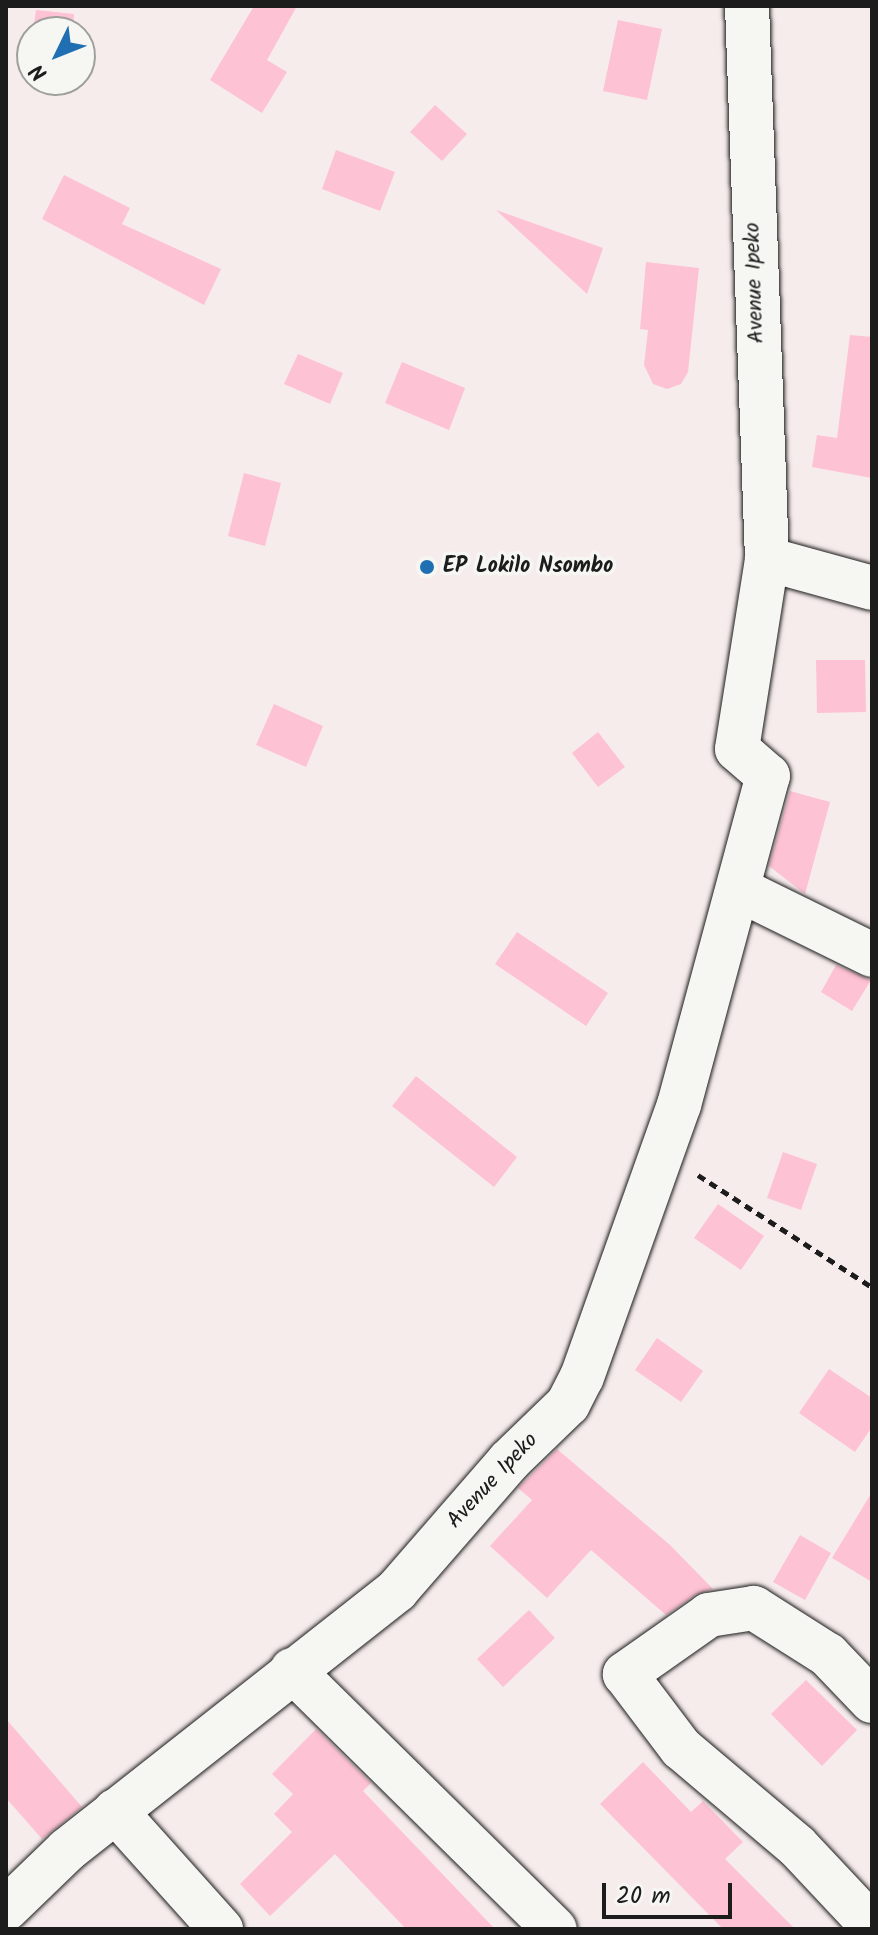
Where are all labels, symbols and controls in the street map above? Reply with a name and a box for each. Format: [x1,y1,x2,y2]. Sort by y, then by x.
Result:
north arrow [16,16,96,96]
text: N [22,54,57,88]
street label: Avenue Ipeko [740,222,770,344]
place label: EP Lokilo Nsombo [443,554,613,580]
marker: EP Lokilo Nsombo [418,558,436,576]
street label: Avenue Ipeko [442,1428,544,1534]
scale bar [606,1867,736,1917]
text: 20 m [616,1877,671,1916]

